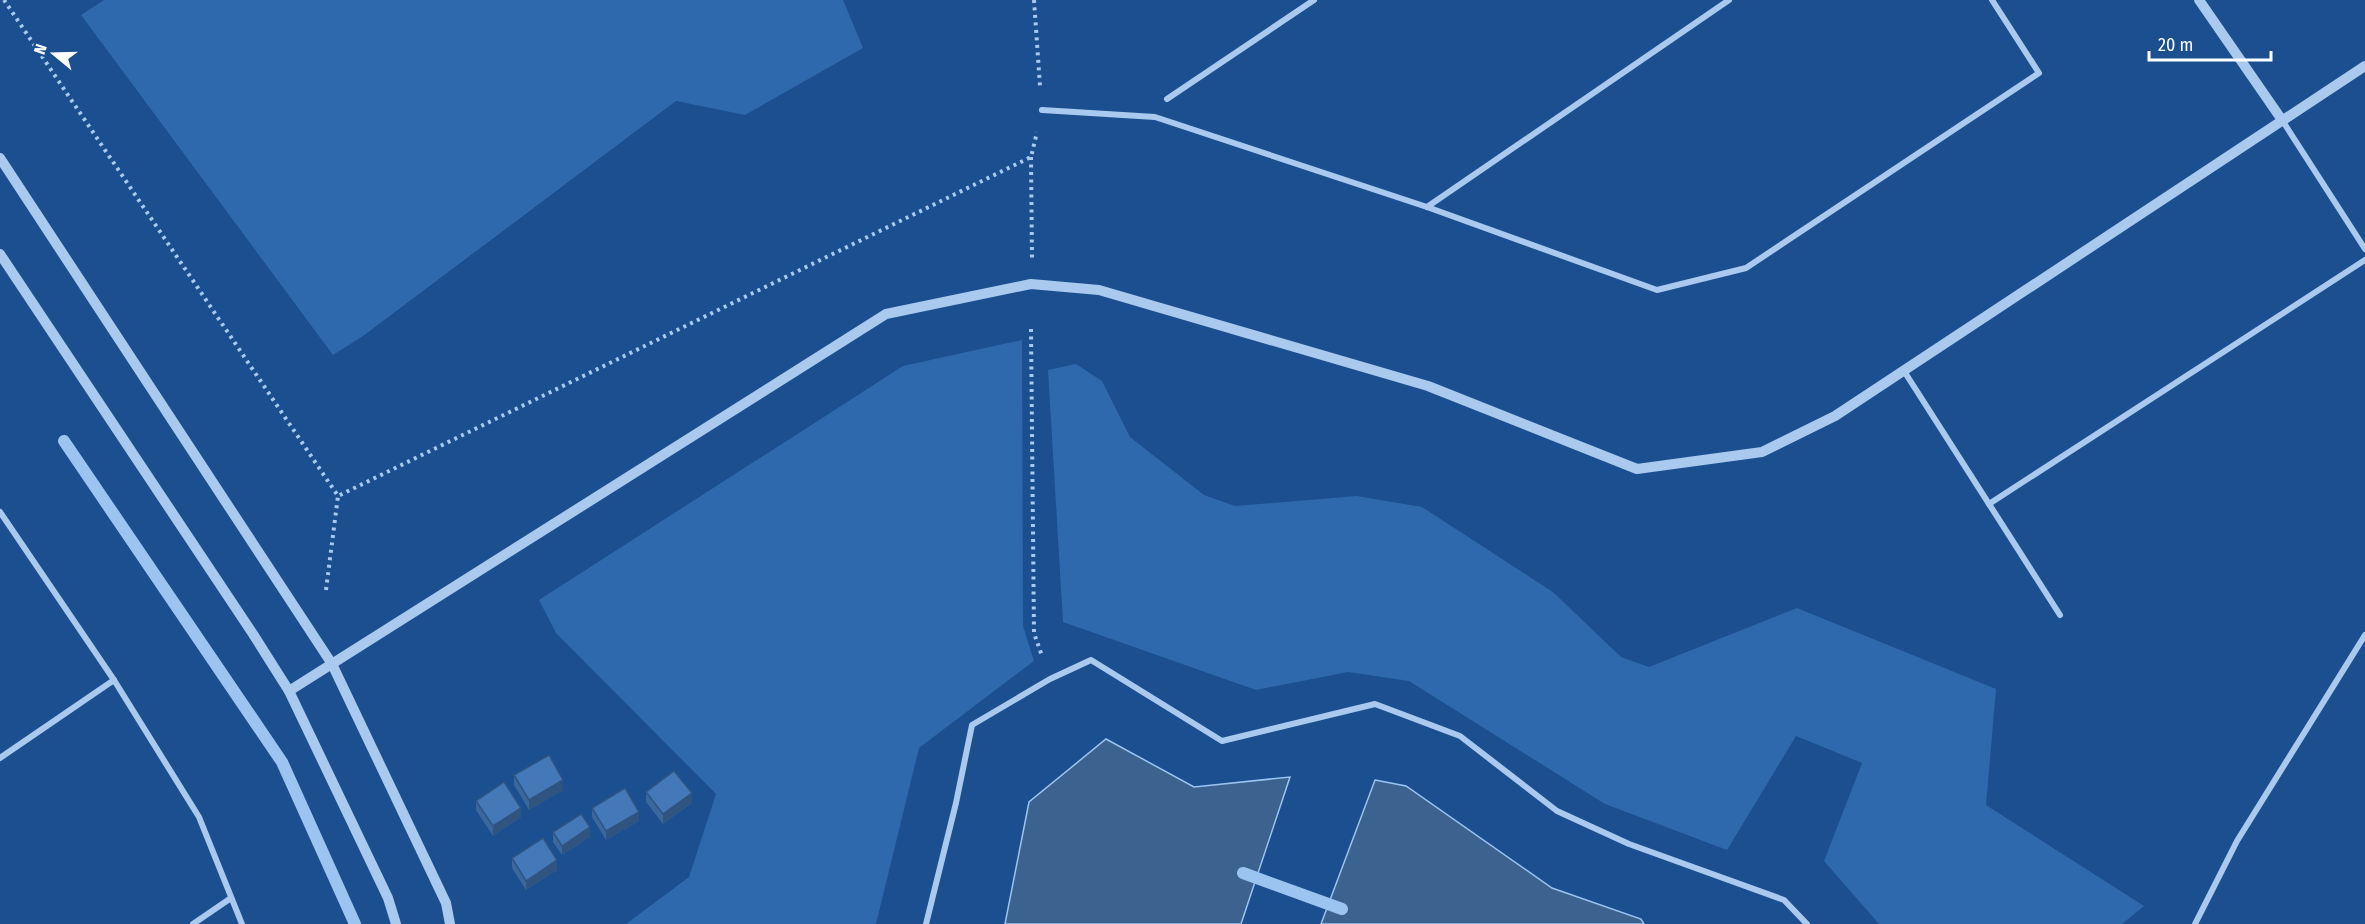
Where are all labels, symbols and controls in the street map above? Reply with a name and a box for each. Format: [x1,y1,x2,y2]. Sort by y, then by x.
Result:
north arrow [24,24,84,84]
scale bar [2149,24,2270,62]
text: 20 m [2158,34,2193,56]
text: N [30,42,51,57]

